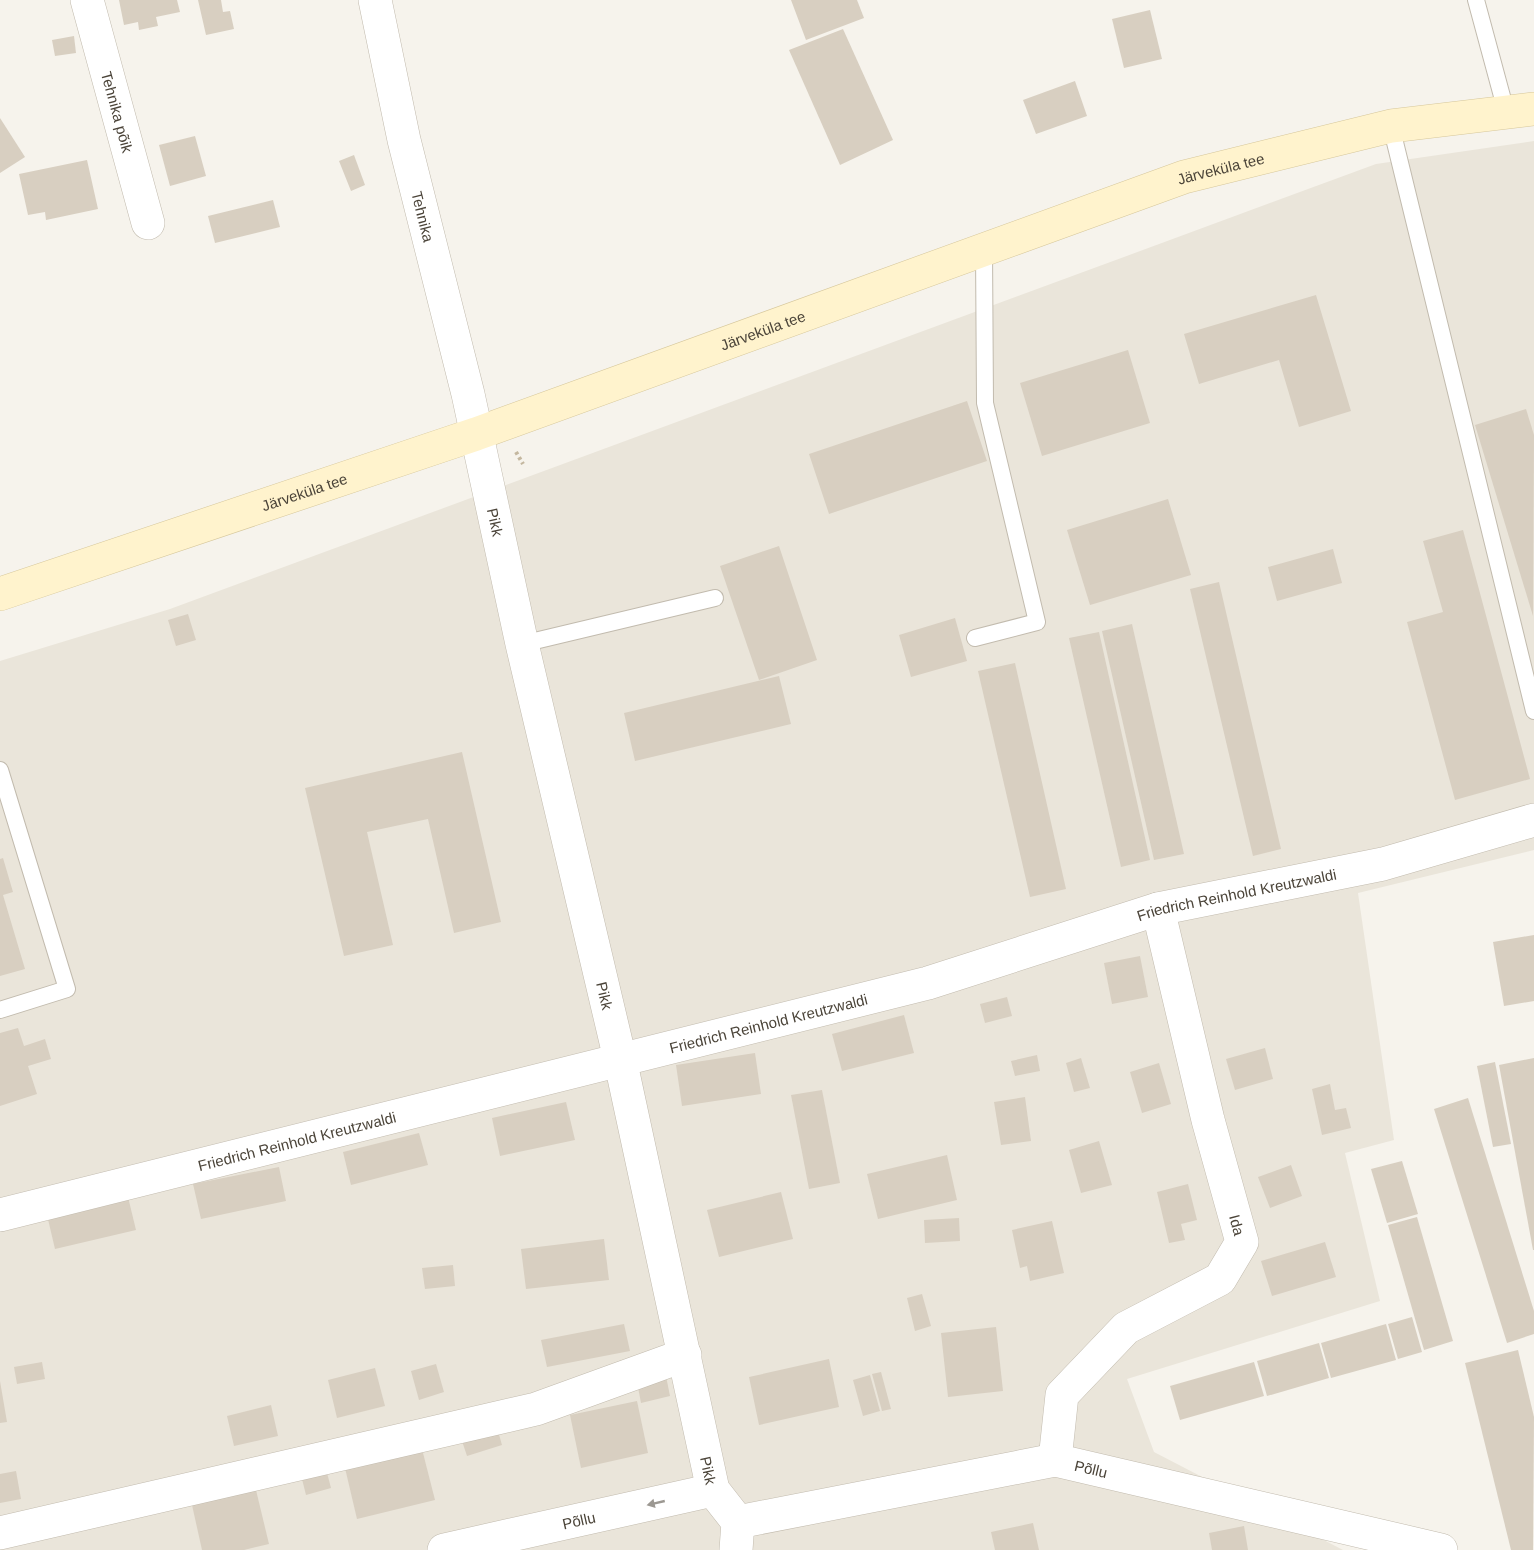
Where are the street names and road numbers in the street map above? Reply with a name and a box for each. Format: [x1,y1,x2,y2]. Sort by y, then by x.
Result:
street label: Tehnika põik [98,69,137,155]
street label: Järveküla tee [1175,149,1266,187]
street label: Tehnika [409,189,438,244]
street label: Järveküla tee [718,307,807,353]
street label: Järveküla tee [259,469,349,514]
street label: Pikk [484,506,507,538]
street label: Friedrich Reinhold Kreutzwaldi [1134,865,1338,924]
street label: Pikk [594,980,617,1012]
street label: Friedrich Reinhold Kreutzwaldi [668,990,869,1056]
street label: Friedrich Reinhold Kreutzwaldi [196,1108,398,1174]
street label: Ida [1226,1213,1248,1238]
street label: Pikk [697,1455,720,1487]
street label: Põllu [1073,1456,1109,1480]
street label: Põllu [561,1508,597,1532]

